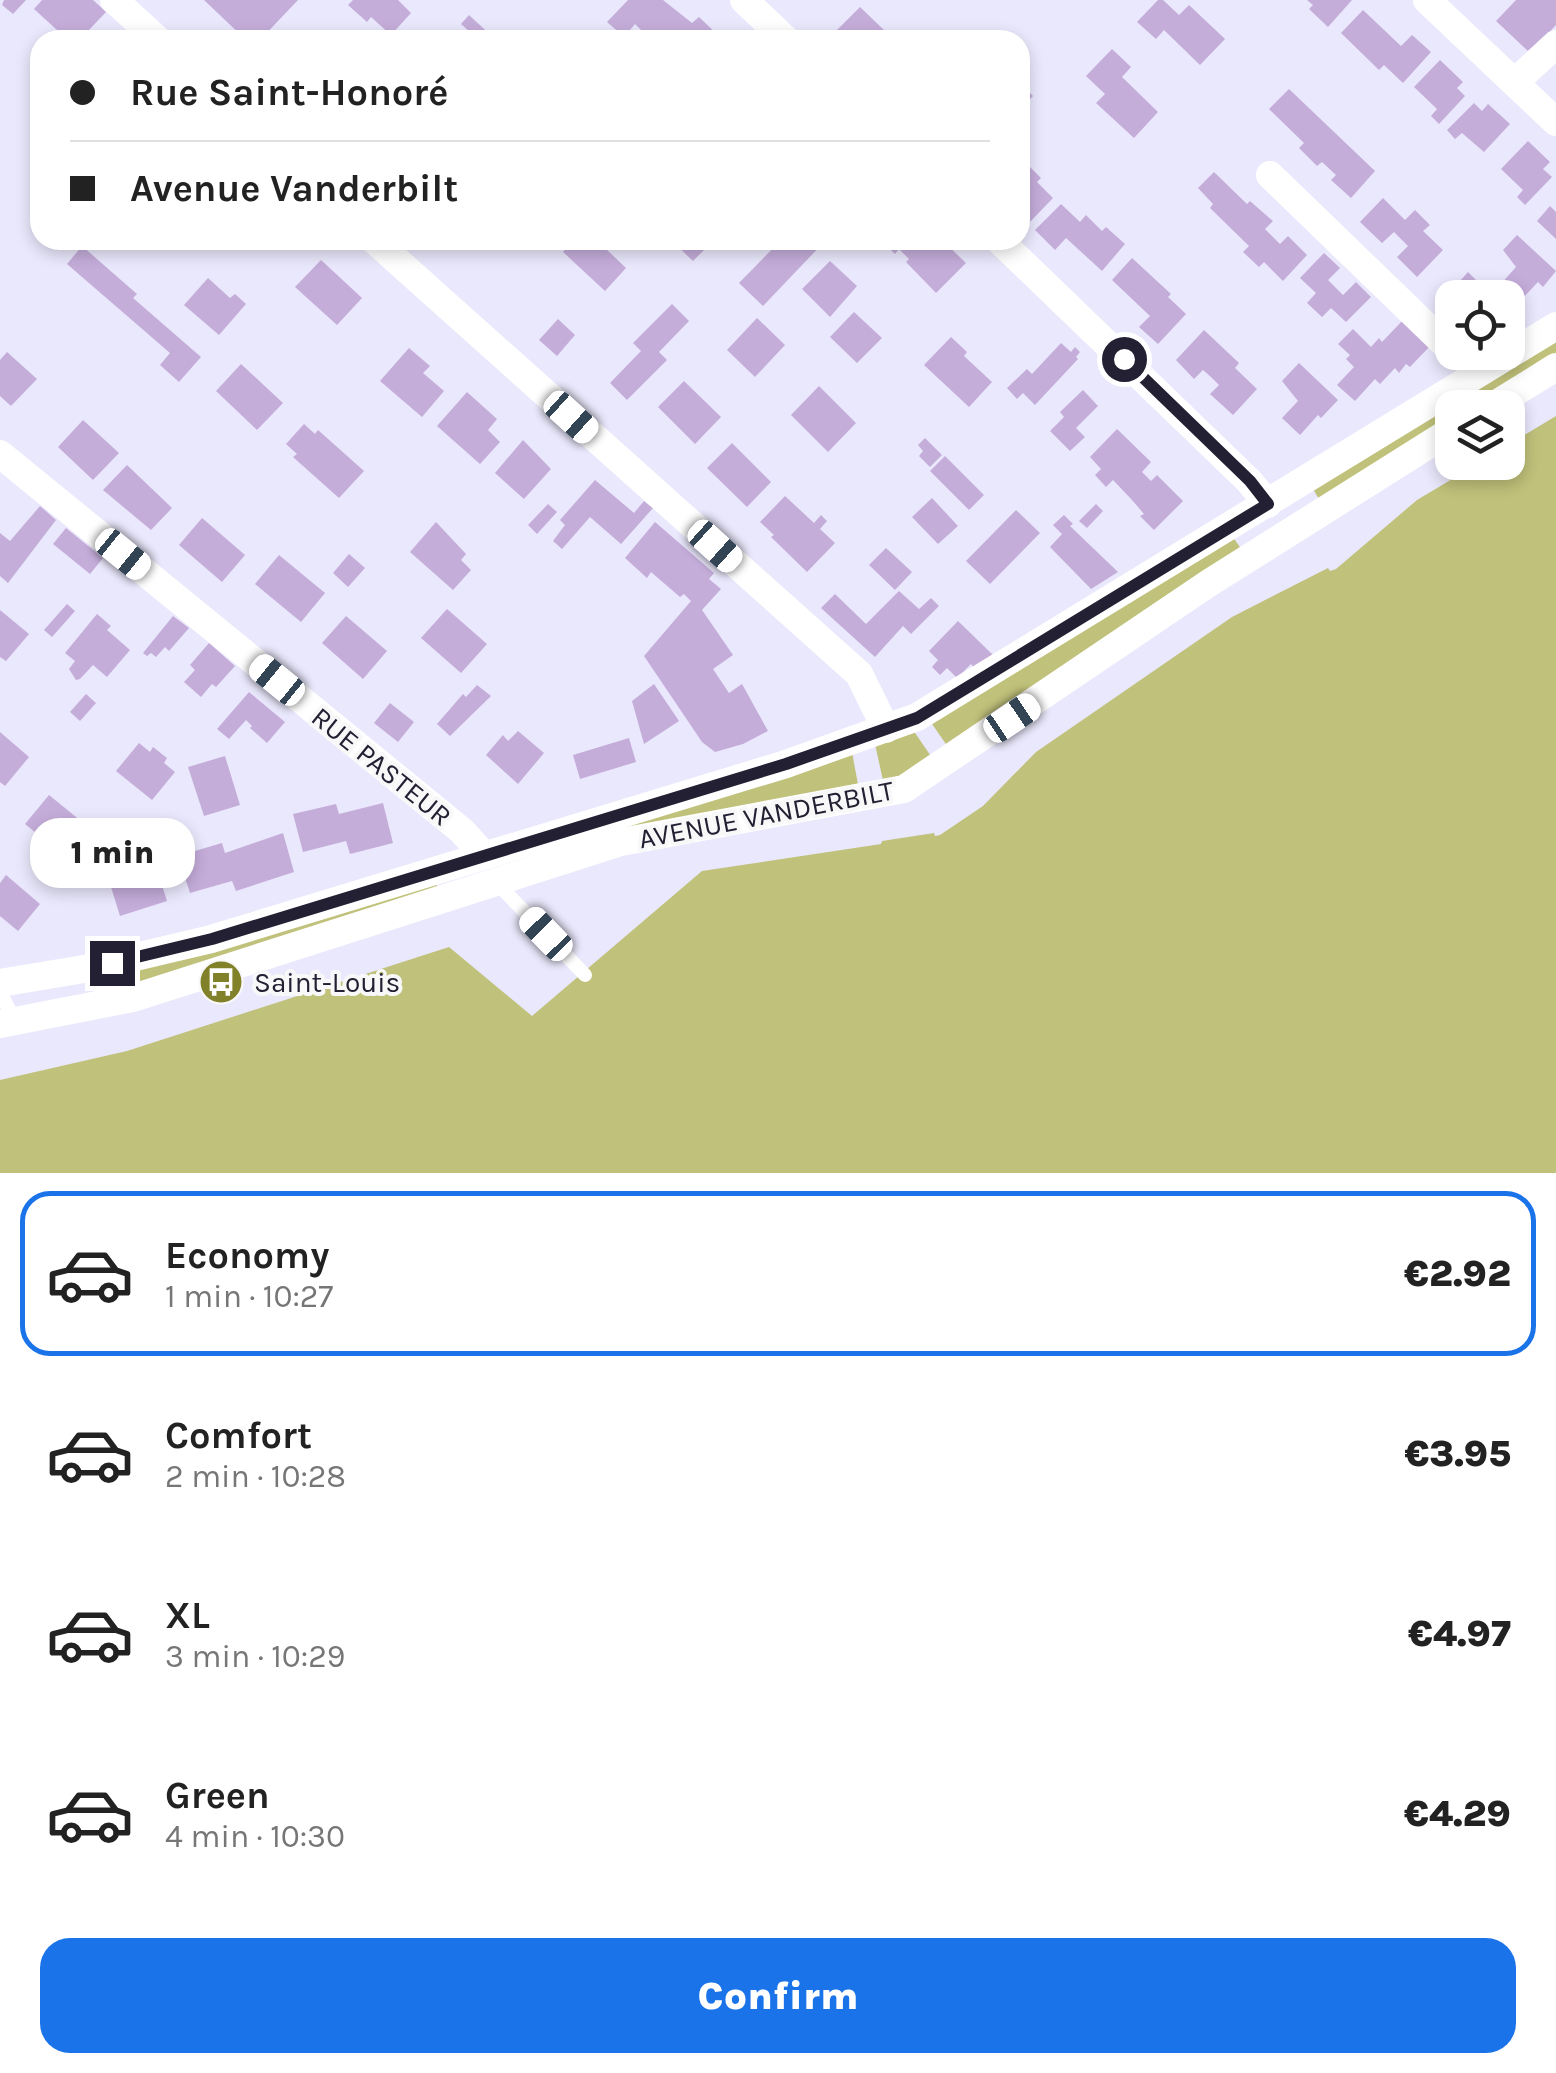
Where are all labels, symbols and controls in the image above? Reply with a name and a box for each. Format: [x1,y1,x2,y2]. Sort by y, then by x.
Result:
text: Rue Saint-Honoré [130,70,448,115]
text: Avenue Vanderbilt [130,166,458,211]
map controls [1435,280,1525,480]
button: locate [1435,280,1525,370]
route start [1102,337,1147,382]
car [539,386,603,448]
button: layers [1435,390,1525,480]
car [683,515,747,577]
car [90,523,156,585]
car [244,649,310,711]
car [979,689,1045,747]
street label: RUE PASTEUR [305,700,458,833]
street label: AVENUE VANDERBILT [636,774,896,855]
callout: 1 min [29,818,194,888]
text: 1 min [71,834,154,871]
car [514,902,578,966]
route end [90,941,135,986]
bus stop icon: Saint-Louis [198,959,244,1005]
place label: Saint-Louis [254,966,400,999]
icon: car [45,1229,135,1319]
text: Economy [165,1233,329,1278]
text: €2.92 [1404,1251,1511,1296]
text: 1 min · 10:27 [165,1278,333,1315]
icon: car [45,1409,135,1499]
text: Comfort [165,1413,312,1458]
text: €3.95 [1404,1431,1511,1476]
text: 2 min · 10:28 [165,1458,346,1495]
icon: car [45,1589,135,1679]
text: XL [165,1593,210,1638]
text: €4.97 [1408,1611,1511,1656]
text: 3 min · 10:29 [165,1638,345,1675]
icon: car [45,1769,135,1859]
text: Green [165,1773,270,1818]
text: €4.29 [1404,1791,1511,1836]
text: 4 min · 10:30 [165,1818,345,1855]
button: Confirm [40,1938,1516,2053]

